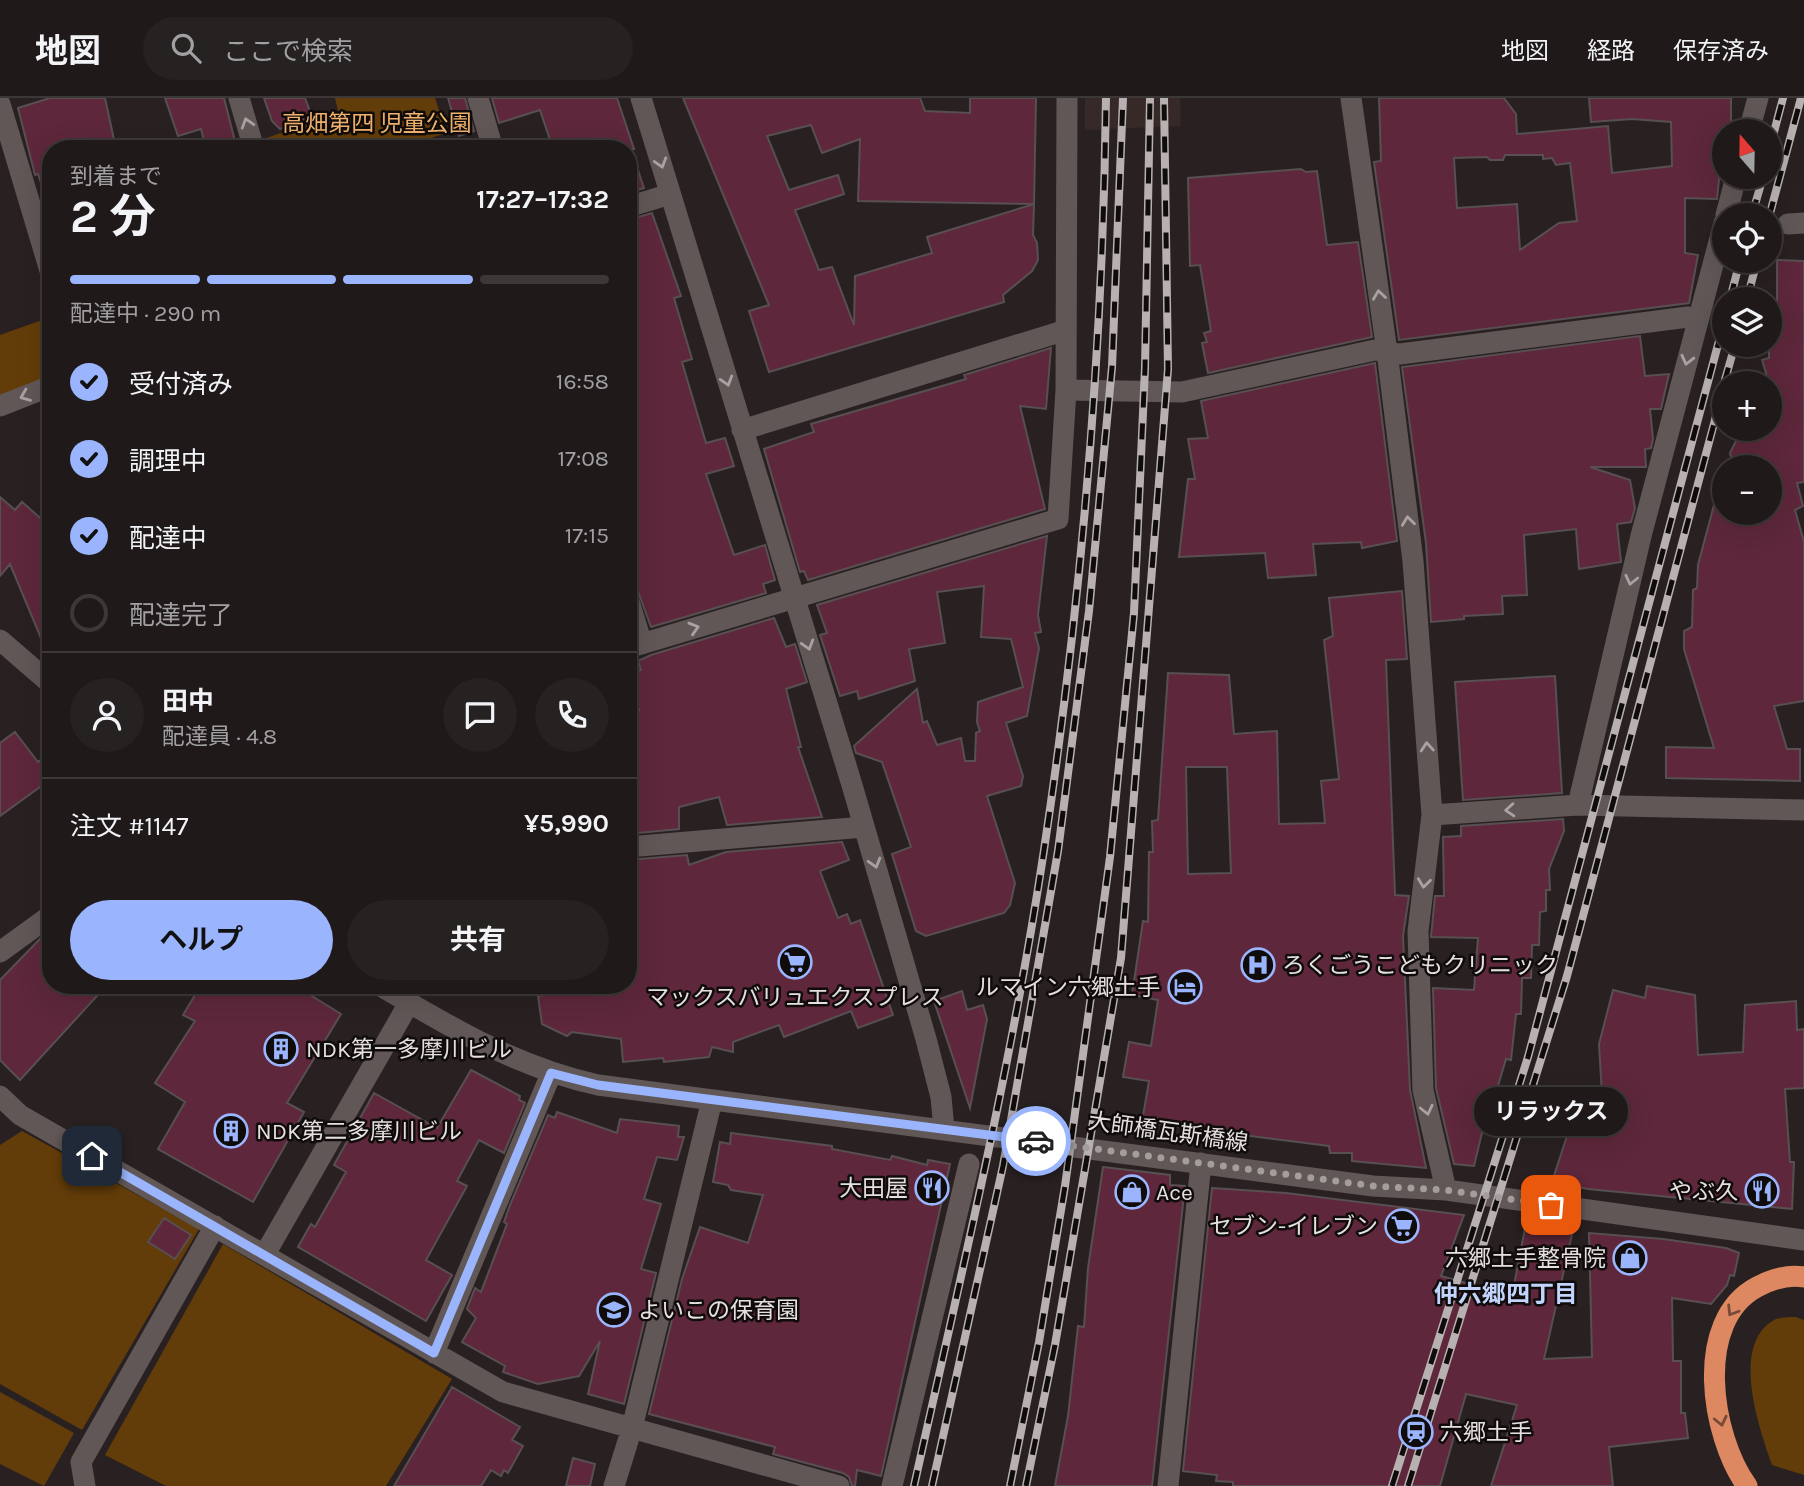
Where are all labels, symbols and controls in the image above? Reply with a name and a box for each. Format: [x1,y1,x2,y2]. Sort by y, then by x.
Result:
search box [143,17,633,80]
icon: search [167,29,205,67]
text: 地図 [35,32,101,70]
text: ここで検索 [223,36,353,67]
text: 地図 [1501,37,1549,65]
text: 経路 [1587,37,1635,65]
text: 保存済み [1673,37,1769,65]
park label: 高畑第四 児童公園 [282,110,472,137]
one-way arrow [240,118,255,130]
north arrow [1712,119,1782,189]
map controls [1712,119,1782,525]
one-way arrow [652,157,667,169]
text: 到着まで [70,163,162,190]
text: 17:27–17:32 [476,184,609,215]
text: 2 分 [70,190,155,244]
button: locate [1712,203,1782,273]
button: layers [1712,287,1782,357]
one-way arrow [1372,289,1387,301]
text: 配達中 · 290 m [70,300,221,327]
one-way arrow [1681,354,1695,366]
icon: check [70,363,108,401]
text: 16:58 [556,368,609,395]
text: 受付済み [129,369,233,400]
button: + [1712,371,1782,441]
one-way arrow [718,375,733,387]
one-way arrow [20,388,32,402]
icon: check [70,440,108,478]
text: 17:08 [558,445,609,472]
text: 調理中 [129,446,207,477]
button: − [1712,455,1782,525]
one-way arrow [1401,515,1416,526]
icon: check [70,517,108,555]
text: 17:15 [565,522,609,549]
text: 配達中 [129,523,207,554]
one-way arrow [1625,574,1639,586]
text: 配達完了 [129,600,233,631]
one-way arrow [687,622,699,637]
one-way arrow [799,639,814,651]
button: person [70,678,144,752]
button: chat [443,678,517,752]
button: phone [535,678,609,752]
text: 田中 [162,686,214,717]
text: 配達員 · 4.8 [162,723,277,750]
one-way arrow [1420,741,1435,752]
one-way arrow [1504,802,1515,817]
text: ¥5,990 [524,808,609,839]
text: 注文 #1147 [70,811,188,842]
one-way arrow [866,857,881,869]
one-way arrow [1416,877,1431,889]
button: ヘルプ [70,900,333,980]
button: 共有 [347,900,609,980]
supermarket icon: マックスバリュエクスプレス [776,943,814,981]
hospital icon: ろくごうこどもクリニック [1239,946,1277,984]
place label: ろくごうこどもクリニック [1282,952,1558,979]
hotel icon: ルマイン六郷土手 [1166,968,1204,1006]
place label: ルマイン六郷土手 [976,974,1160,1001]
place label: マックスバリュエクスプレス [646,984,944,1011]
building icon: NDK第一多摩川ビル [262,1030,300,1068]
place label: NDK第一多摩川ビル [306,1036,512,1063]
callout: リラックス [1474,1086,1628,1135]
text: リラックス [1494,1098,1608,1125]
one-way arrow [1419,1104,1434,1116]
courier [1001,1106,1071,1176]
street label: 大師橋瓦斯橋線 [1086,1107,1250,1157]
building icon: NDK第二多摩川ビル [212,1112,250,1150]
place label: NDK第二多摩川ビル [256,1118,462,1145]
icon: car [1017,1122,1055,1160]
pin [62,1126,122,1186]
icon: home [73,1137,111,1175]
restaurant icon: 大田屋 [913,1169,951,1207]
restaurant icon: やぶ久 [1743,1172,1781,1210]
shop icon: Ace [1113,1173,1151,1211]
place label: 大田屋 [839,1175,908,1202]
pin [1521,1175,1581,1235]
place label: やぶ久 [1669,1178,1738,1205]
place label: Ace [1156,1179,1193,1206]
icon: bag [1532,1186,1570,1224]
supermarket icon: セブン-イレブン [1383,1207,1421,1245]
place label: セブン-イレブン [1209,1213,1378,1240]
shop icon: 六郷土手整骨院 [1611,1239,1649,1277]
place label: 六郷土手整骨院 [1445,1245,1606,1272]
district label: 仲六郷四丁目 [1434,1280,1578,1308]
school or university icon: よいこの保育園 [595,1291,633,1329]
place label: よいこの保育園 [638,1297,799,1324]
one-way arrow [1727,1303,1740,1316]
station icon: 六郷土手 [1397,1413,1435,1451]
one-way arrow [1713,1414,1727,1426]
place label: 六郷土手 [1440,1419,1532,1446]

